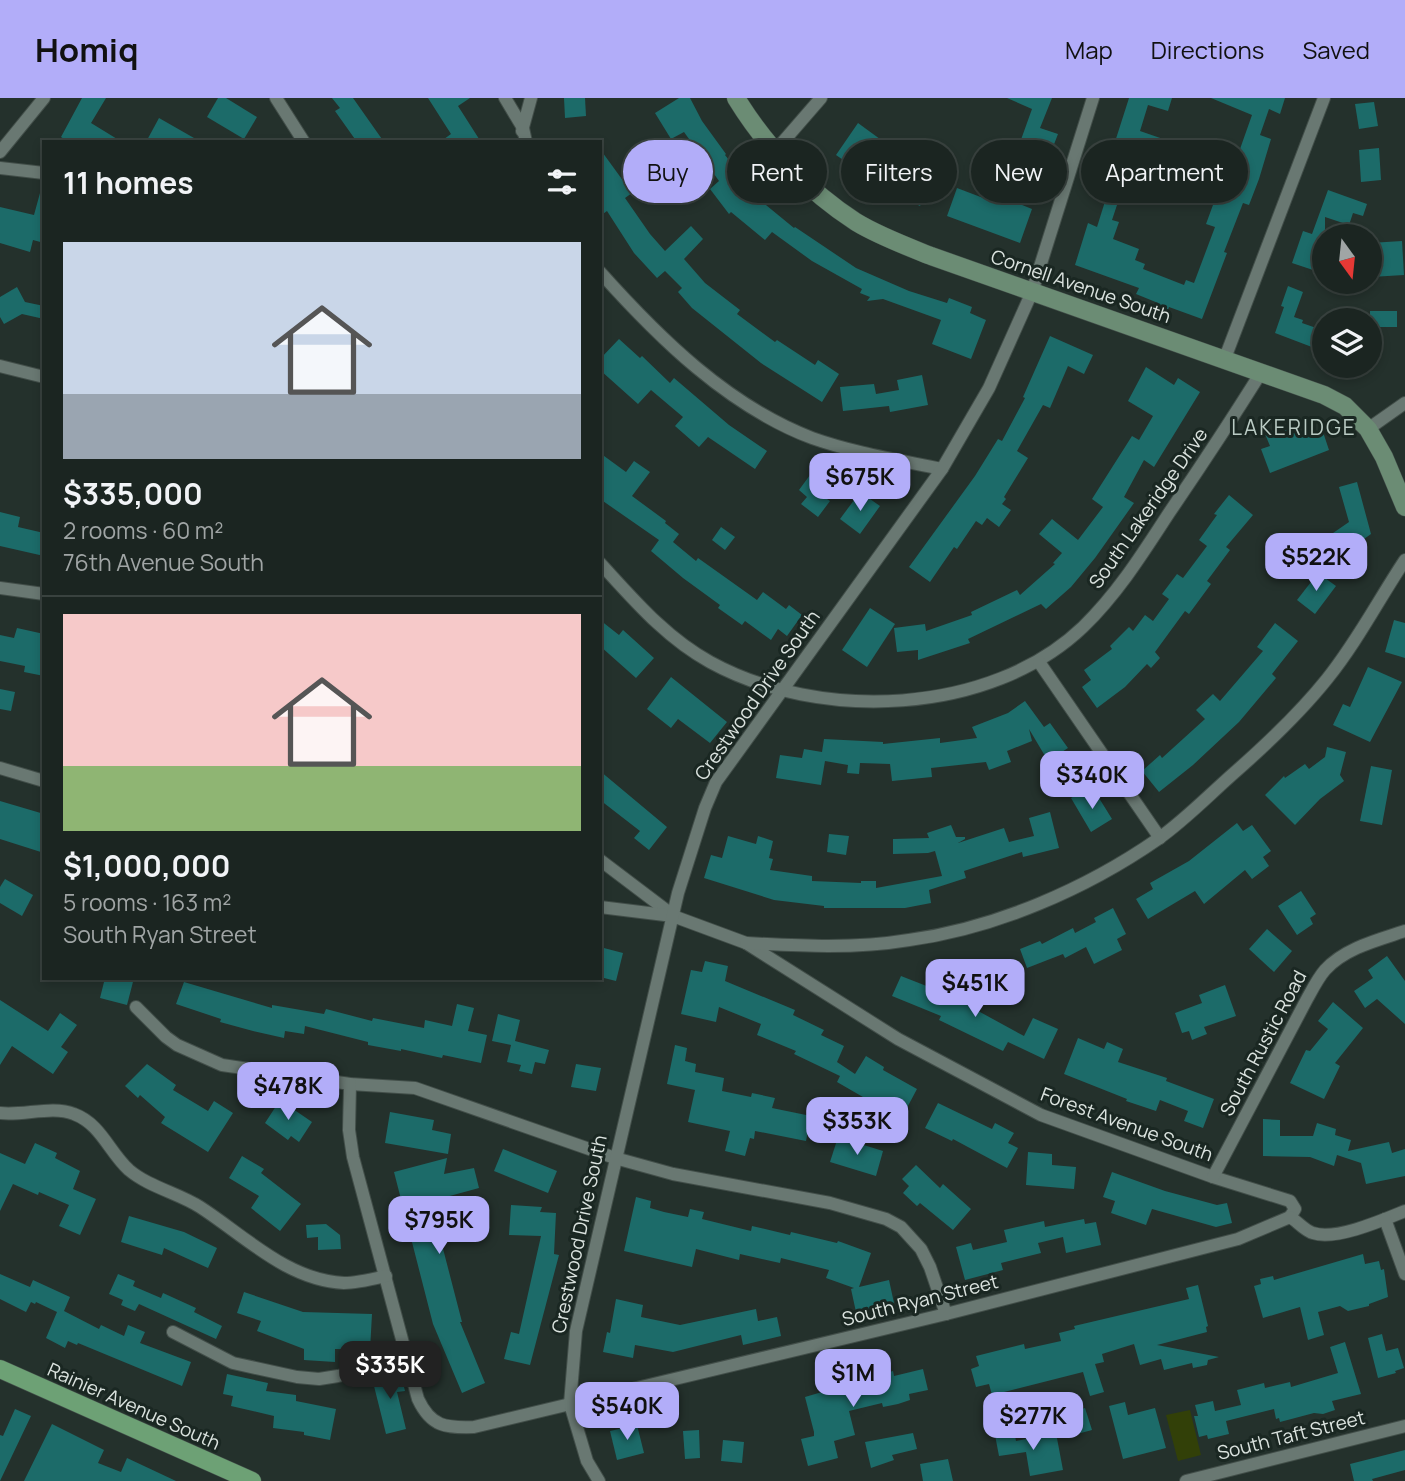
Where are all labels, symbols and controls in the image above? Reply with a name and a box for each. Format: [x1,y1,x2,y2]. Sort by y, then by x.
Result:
text: Homiq [35,27,139,72]
text: Map [1065,33,1113,66]
text: Directions [1151,33,1264,66]
text: Saved [1302,33,1370,66]
chip: Buy [623,140,713,203]
chip: Rent [727,140,827,203]
chip: Filters [841,140,957,203]
chip: New [971,140,1067,203]
chip: Apartment [1081,140,1248,203]
text: 11 homes [63,162,194,203]
icon: filters [543,163,581,201]
north arrow [1312,224,1382,294]
map controls [1312,224,1382,378]
street label: Cornell Avenue South [988,243,1174,329]
icon: home [259,287,385,413]
button: layers [1312,308,1382,378]
district label: LAKERIDGE [1231,413,1357,441]
street label: South Lakeridge Drive [1083,422,1213,594]
pin: $675K [811,454,909,513]
text: $675K [825,460,895,492]
text: $335,000 [63,473,203,514]
text: 2 rooms · 60 m² [63,514,224,546]
pin: $522K [1267,533,1365,593]
text: $522K [1281,540,1351,572]
text: 76th Avenue South [63,546,264,578]
street label: Crestwood Drive South [688,605,826,785]
icon: home [259,659,385,785]
pin: $340K [1043,752,1141,811]
text: $340K [1056,758,1128,790]
text: $1,000,000 [63,845,230,886]
text: 5 rooms · 163 m² [63,886,231,918]
text: South Ryan Street [63,918,257,950]
pin: $451K [926,960,1024,1019]
text: $451K [942,966,1008,998]
street label: South Rustic Road [1214,966,1312,1120]
pin: $478K [239,1062,337,1122]
text: $478K [253,1069,323,1101]
street label: Forest Avenue South [1037,1081,1217,1167]
pin: $353K [808,1098,906,1157]
text: $353K [822,1104,892,1136]
street label: Crestwood Drive South [545,1132,613,1336]
pin: $795K [390,1196,488,1256]
text: $795K [404,1203,474,1235]
street label: South Ryan Street [839,1268,1001,1332]
pin: $335K [341,1342,439,1401]
text: $335K [355,1348,425,1380]
pin: $1M [819,1350,887,1409]
street label: Rainier Avenue South [44,1356,224,1456]
text: $1M [831,1356,875,1388]
pin: $540K [578,1382,676,1442]
text: $540K [591,1389,663,1421]
pin: $277K [984,1392,1082,1452]
text: $277K [999,1399,1067,1431]
street label: South Taft Street [1214,1404,1368,1466]

